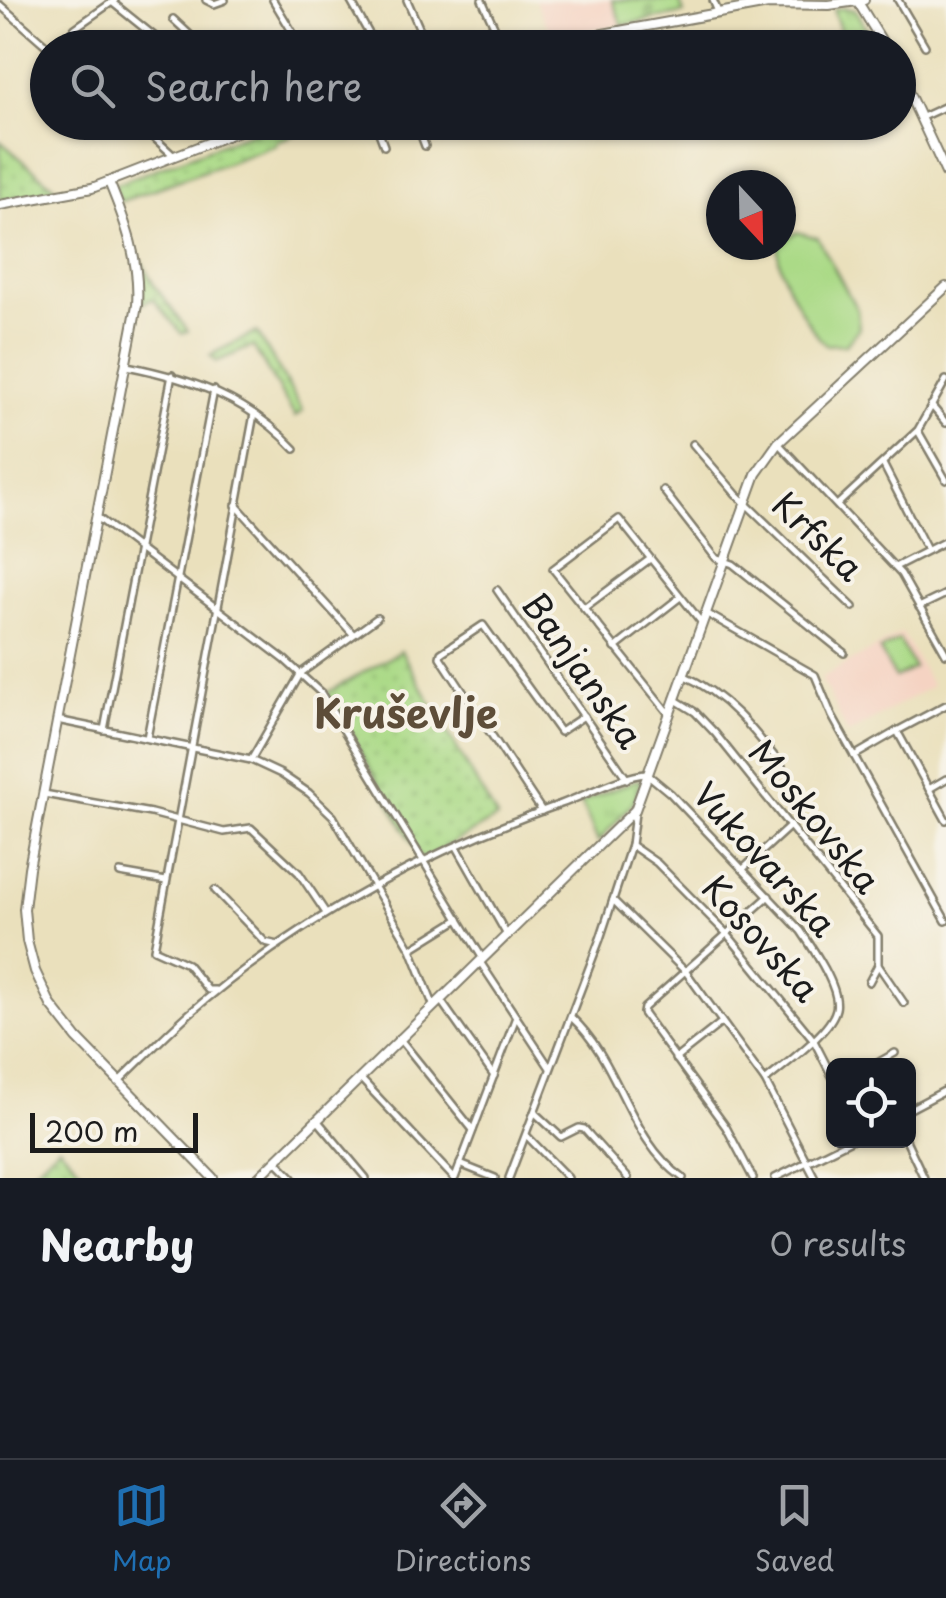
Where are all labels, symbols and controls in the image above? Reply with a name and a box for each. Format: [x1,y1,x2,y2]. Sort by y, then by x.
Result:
search box [30,30,916,140]
text: Search here [145,57,362,114]
icon: search [65,58,120,113]
north arrow [706,170,796,260]
street label: Krfska [761,478,877,592]
street label: Banjanska [511,581,658,759]
district label: Kruševlje [314,681,498,742]
street label: Moskovska [737,727,895,904]
street label: Vukovarska [682,769,850,948]
street label: Kosovska [690,862,834,1013]
map controls [826,1058,916,1148]
button: locate [826,1058,916,1148]
scale bar [30,1108,198,1152]
text: 200 m [45,1109,138,1152]
text: Nearby [40,1212,194,1275]
text: 0 results [770,1219,906,1267]
tab: Map [112,1478,172,1581]
tab: Directions [395,1478,531,1581]
tab: Saved [755,1478,834,1581]

